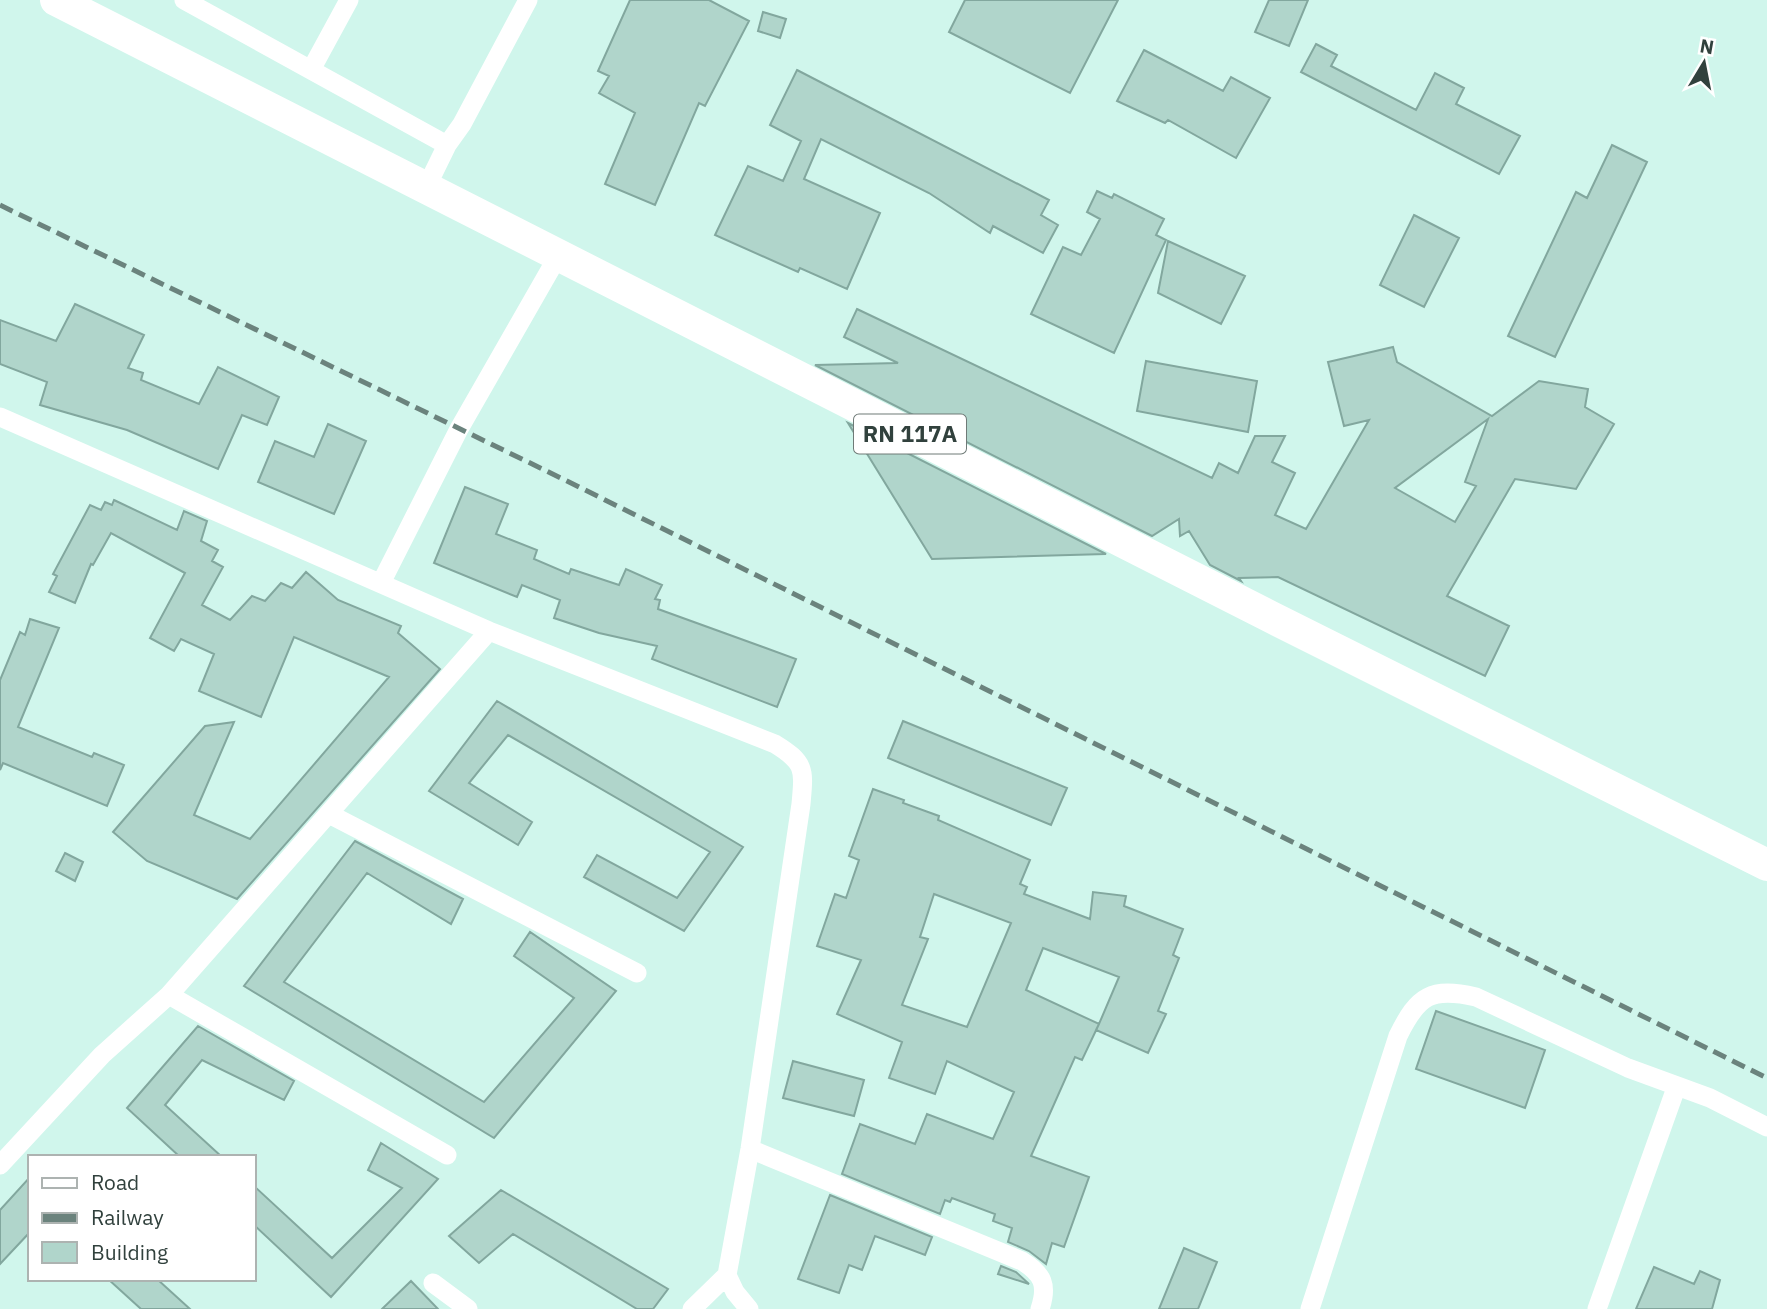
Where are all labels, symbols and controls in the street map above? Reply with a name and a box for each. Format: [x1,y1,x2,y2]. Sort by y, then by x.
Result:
north arrow [1669,28,1739,98]
text: N [1698,33,1716,59]
road number: RN 117A [854,414,966,454]
legend [28,1155,256,1281]
text: Road [91,1168,139,1196]
text: Railway [91,1203,164,1231]
text: Building [91,1238,168,1266]

